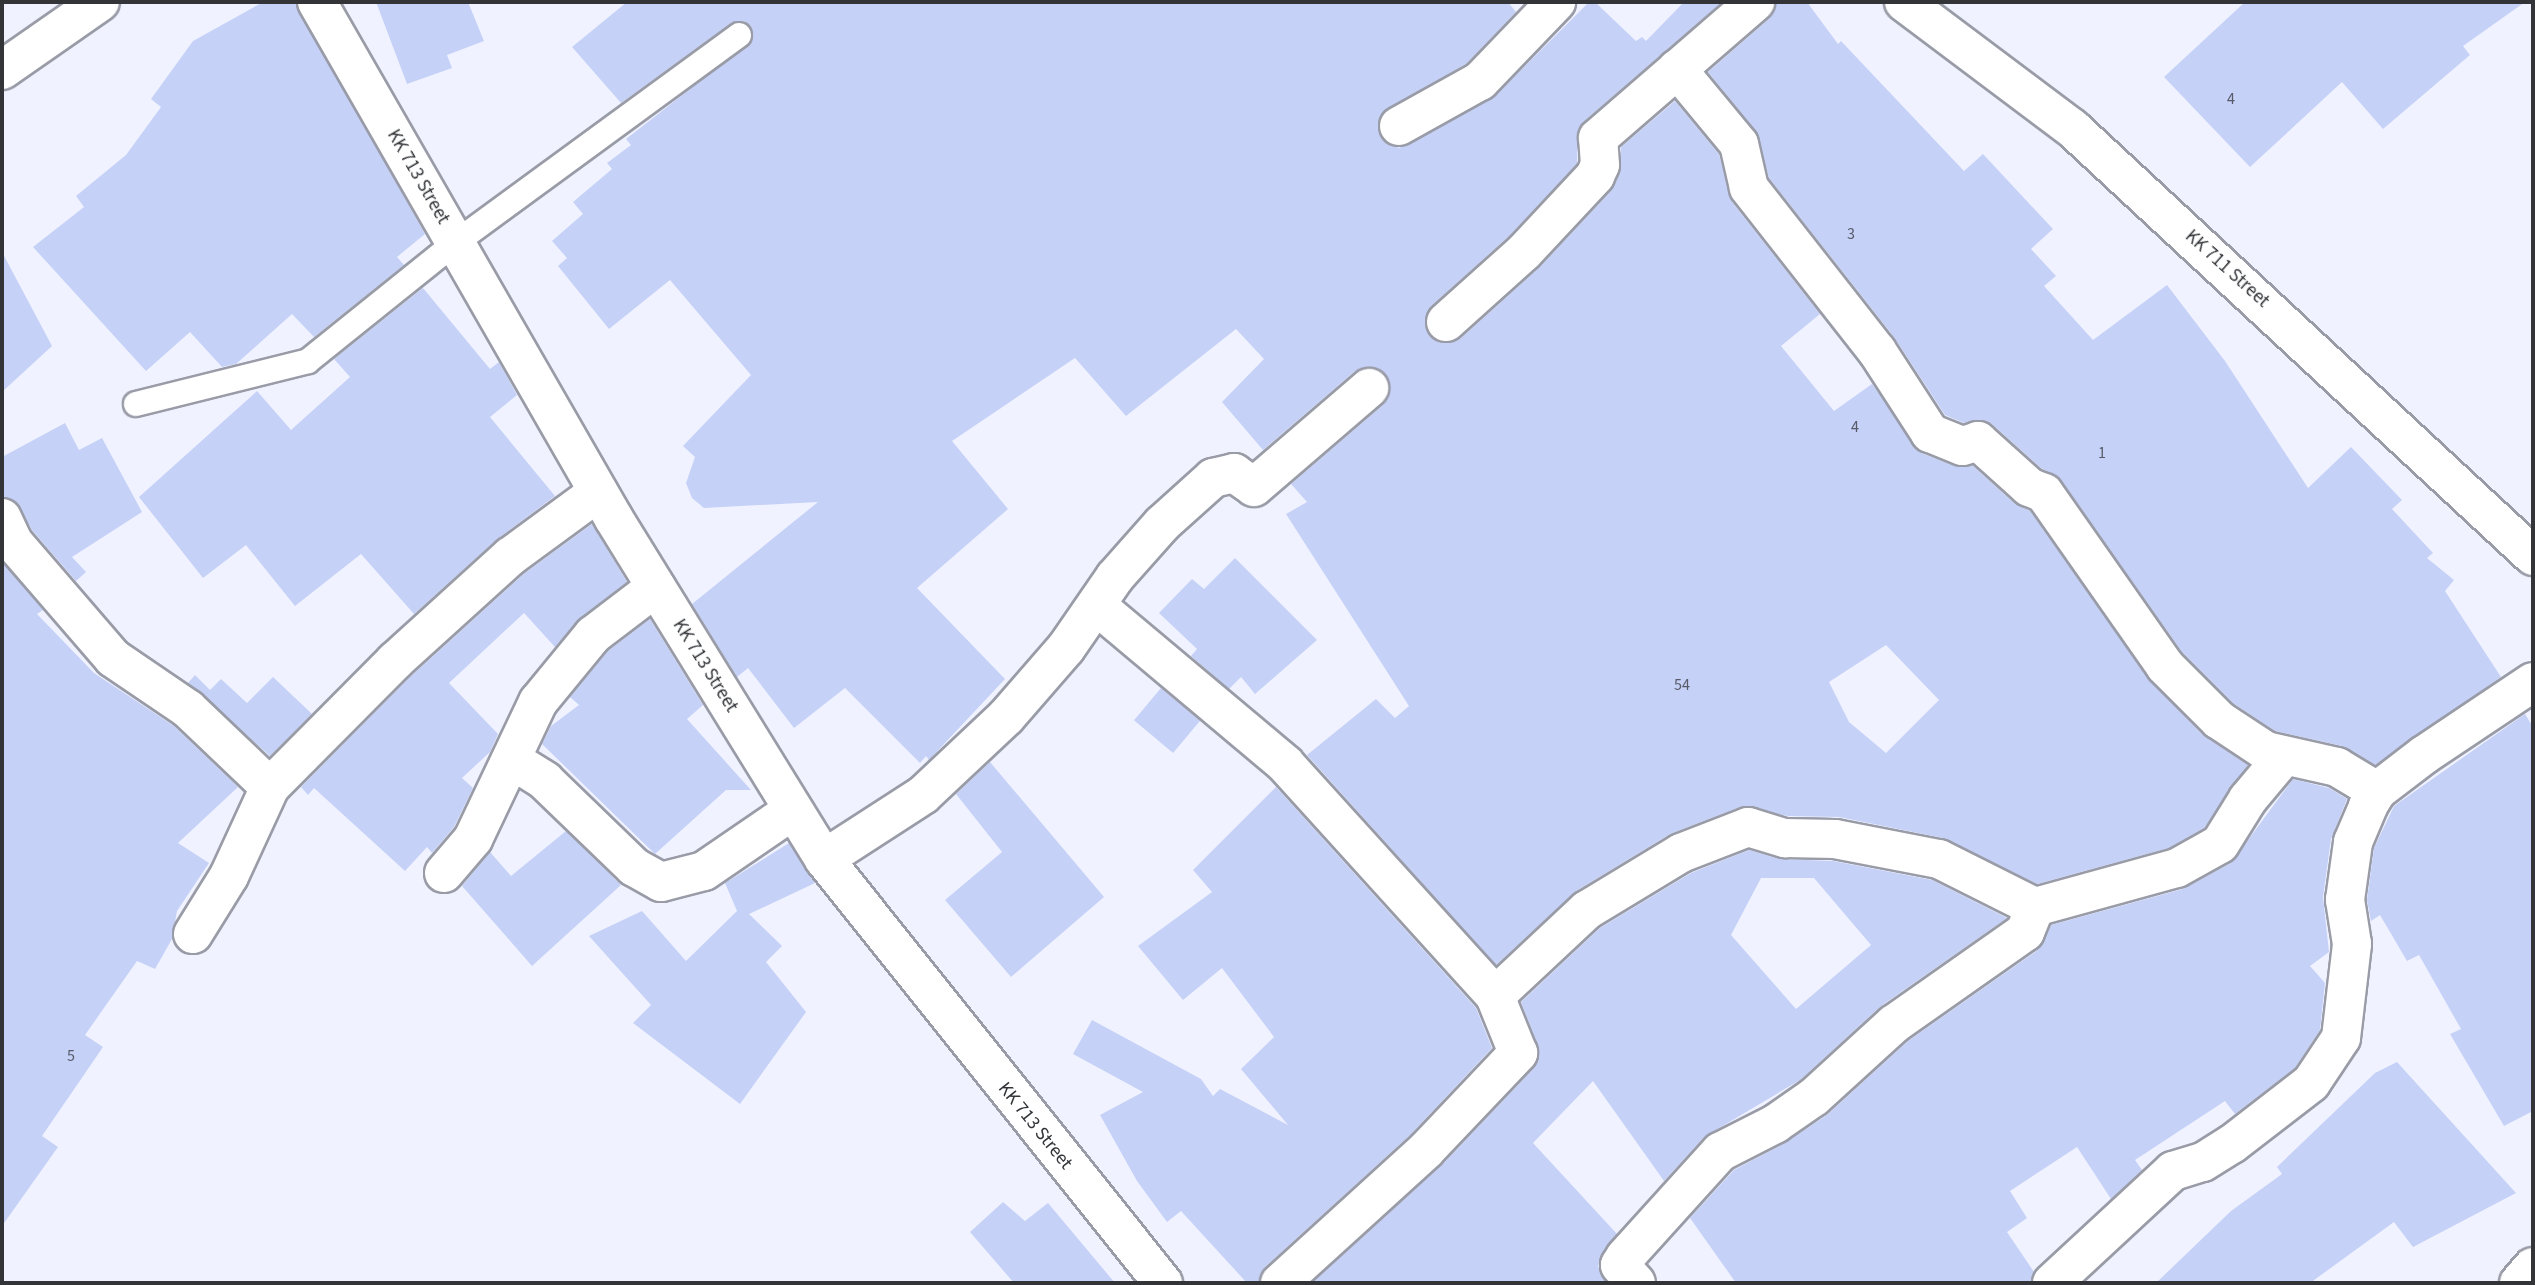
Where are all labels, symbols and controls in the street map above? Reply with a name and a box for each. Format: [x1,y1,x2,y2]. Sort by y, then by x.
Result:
house number: 4 [2227,89,2235,109]
street label: KK 713 Street [382,126,454,228]
house number: 3 [1847,224,1855,244]
street label: KK 711 Street [2180,225,2274,313]
house number: 4 [1851,417,1859,437]
house number: 1 [2098,443,2106,463]
street label: KK 713 Street [667,615,743,717]
house number: 54 [1674,675,1690,695]
house number: 5 [67,1046,75,1066]
street label: KK 713 Street [993,1078,1077,1174]

